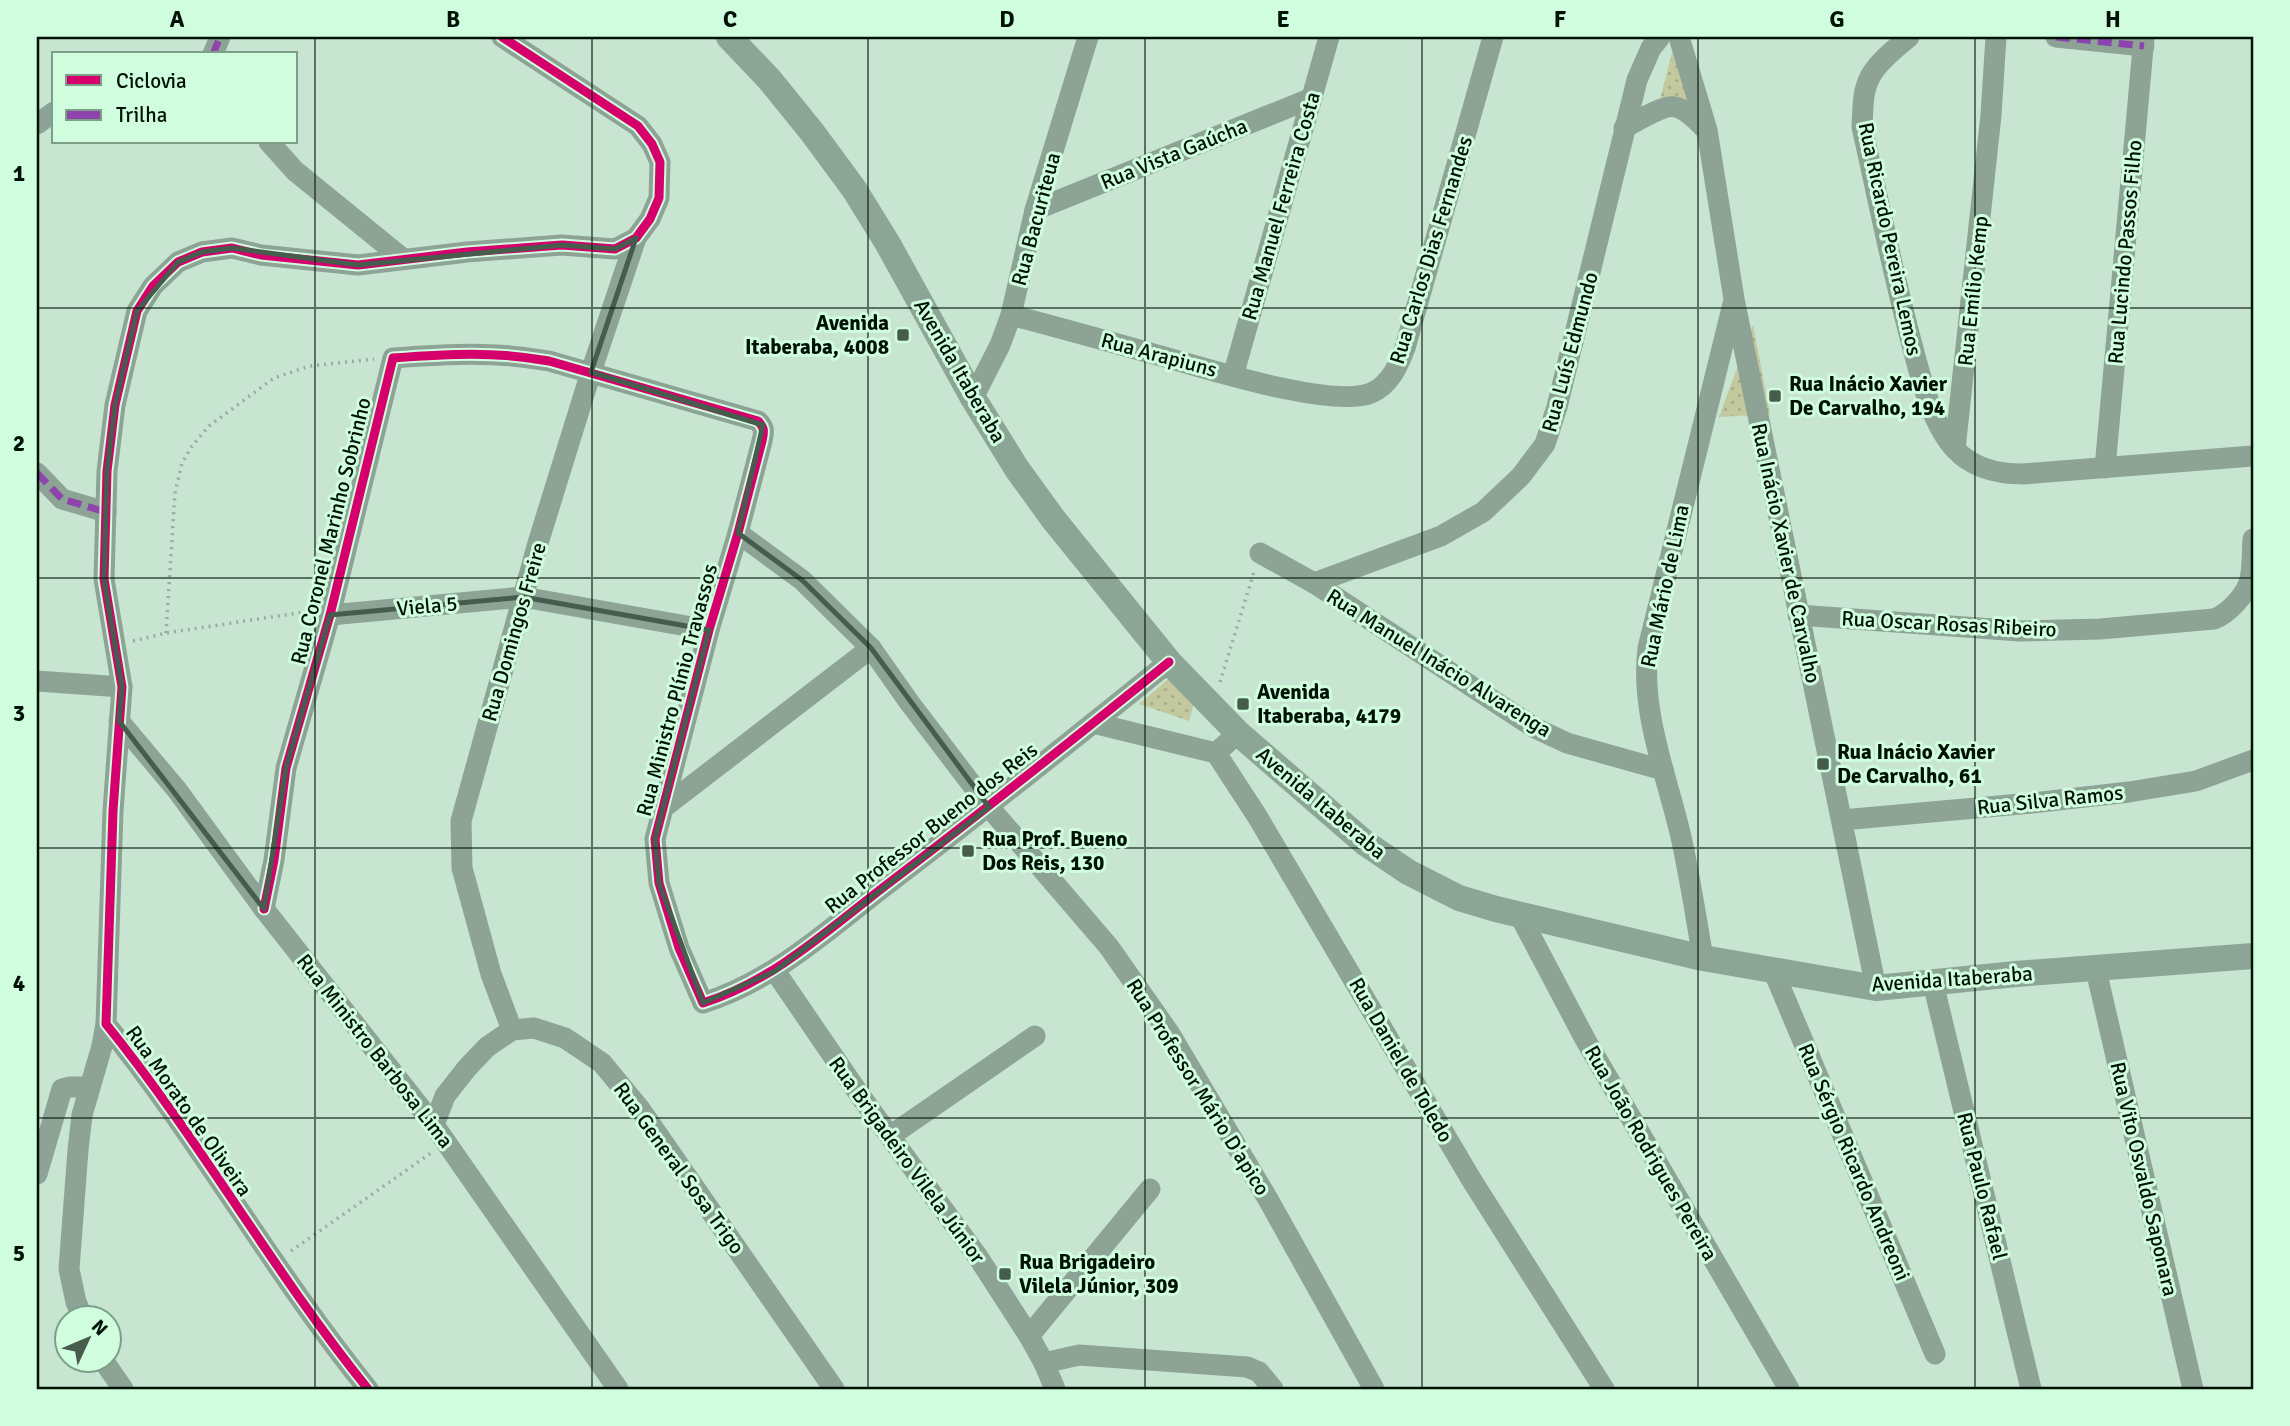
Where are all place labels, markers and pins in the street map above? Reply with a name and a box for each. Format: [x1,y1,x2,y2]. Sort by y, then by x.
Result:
place label: Avenida Itaberaba, 4008 [745,310,889,360]
marker: Avenida Itaberaba, 4008 [895,327,911,343]
place label: Rua Inácio Xavier De Carvalho, 194 [1789,371,1948,421]
marker: Rua Inácio Xavier De Carvalho, 194 [1767,388,1783,404]
place label: Avenida Itaberaba, 4179 [1257,679,1401,729]
marker: Avenida Itaberaba, 4179 [1235,696,1251,712]
place label: Rua Inácio Xavier De Carvalho, 61 [1837,739,1996,789]
marker: Rua Inácio Xavier De Carvalho, 61 [1815,756,1831,772]
place label: Rua Prof. Bueno Dos Reis, 130 [982,826,1127,876]
marker: Rua Prof. Bueno Dos Reis, 130 [960,843,976,859]
place label: Rua Brigadeiro Vilela Júnior, 309 [1019,1249,1179,1299]
marker: Rua Brigadeiro Vilela Júnior, 309 [997,1266,1013,1282]

